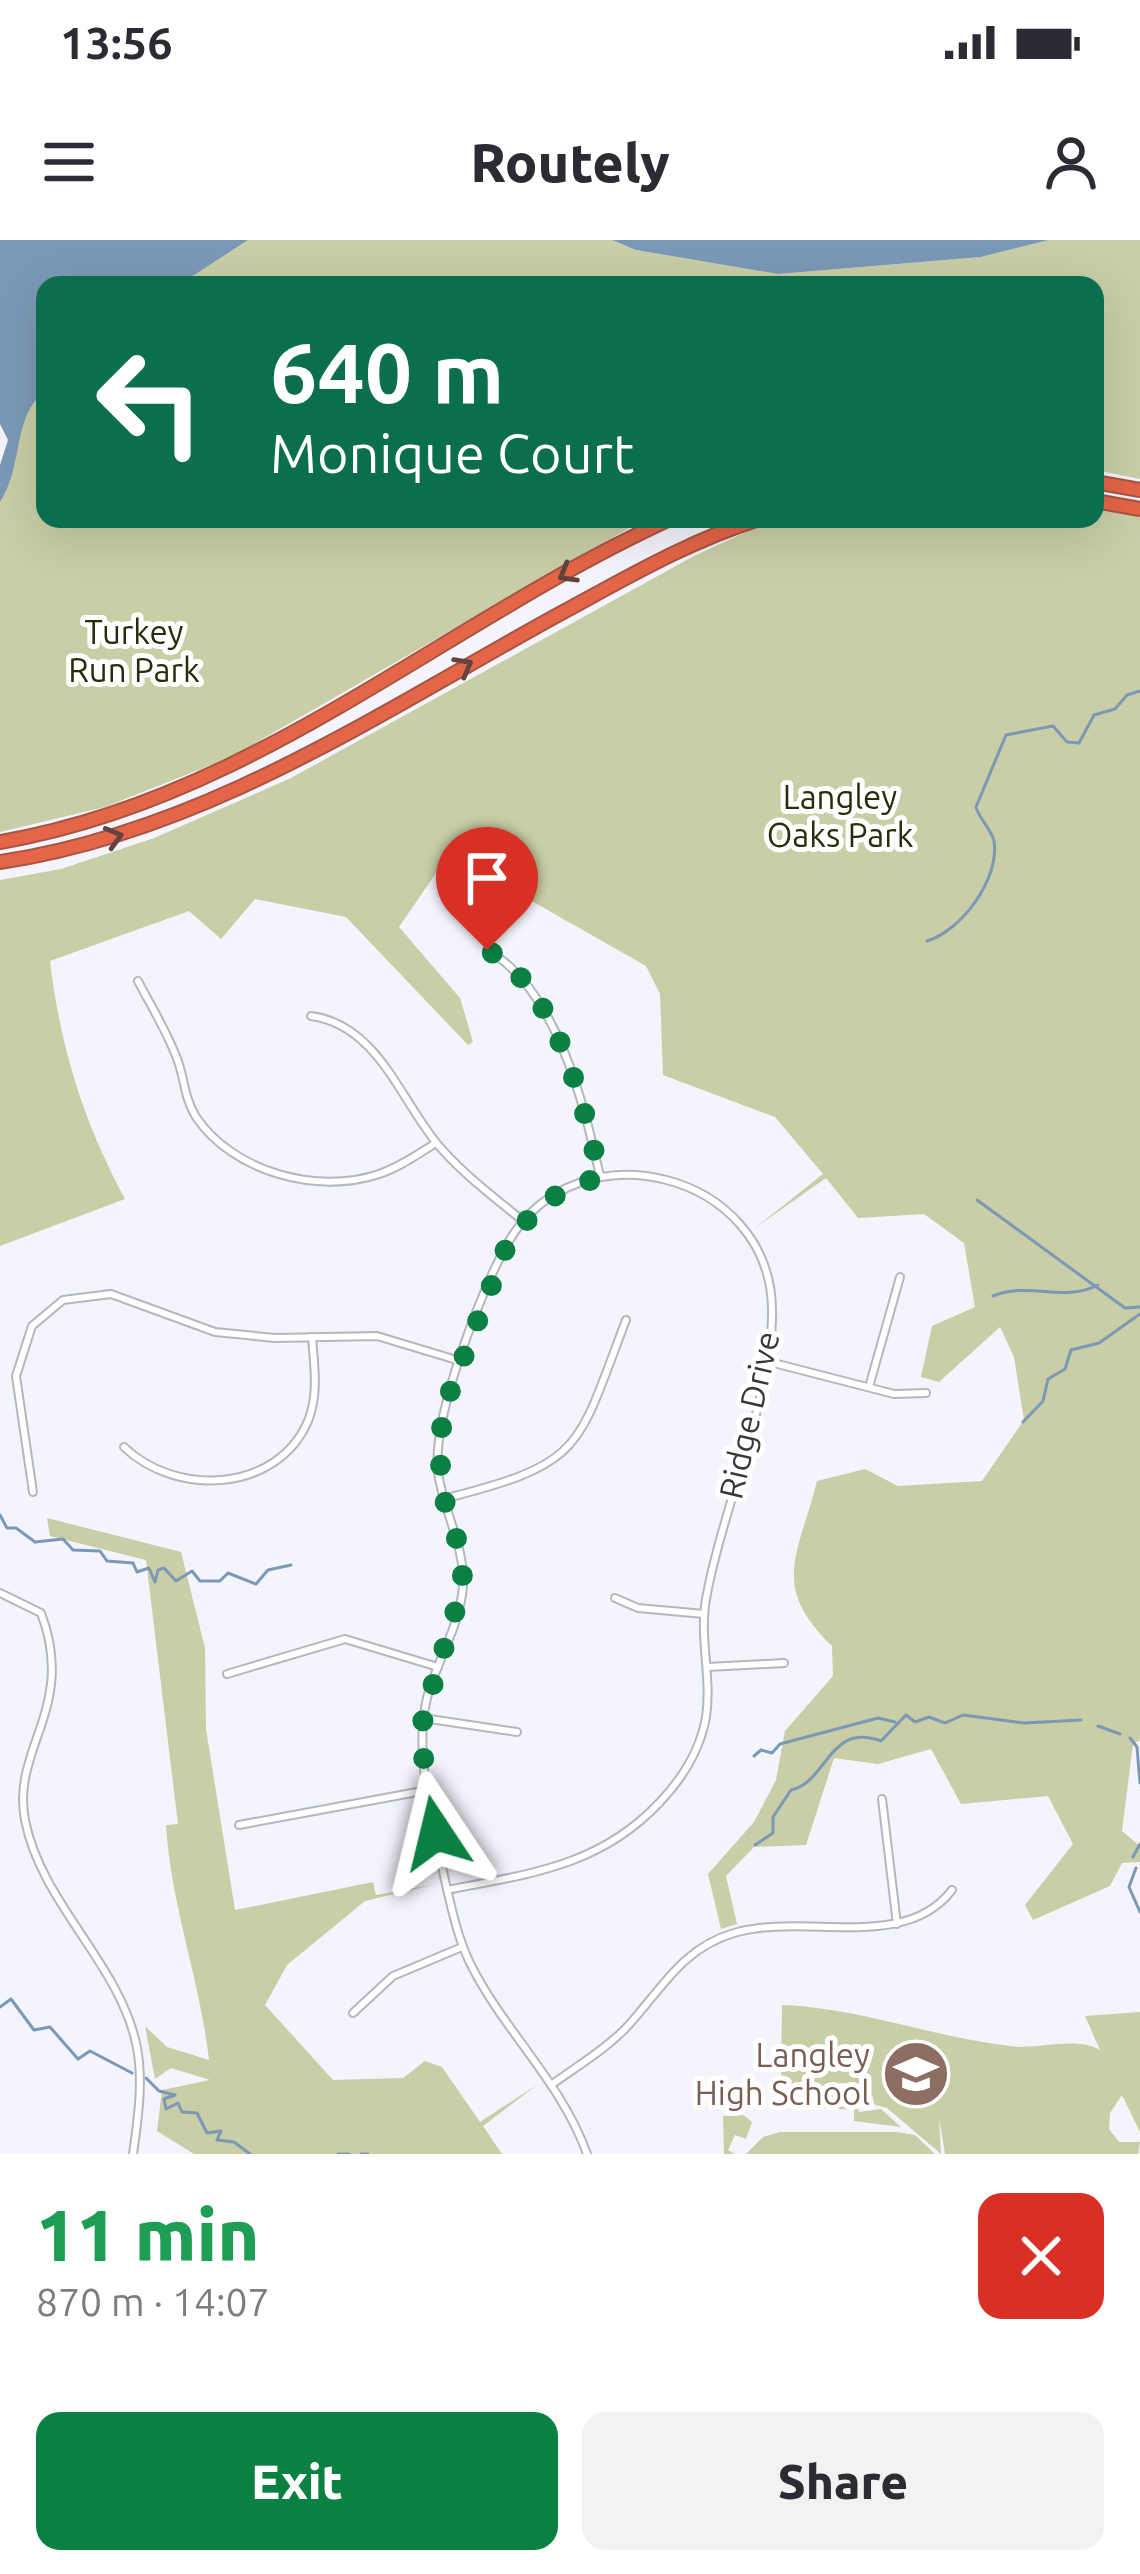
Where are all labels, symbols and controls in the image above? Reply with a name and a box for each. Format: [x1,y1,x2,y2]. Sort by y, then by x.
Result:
text: 13:56 [60,17,173,68]
icon: menu [36,129,102,195]
icon: person [1038,129,1104,195]
text: Routely [470,132,670,192]
icon: left [72,324,228,480]
text: 640 m [270,325,504,419]
text: Monique Court [270,423,634,483]
one-way arrow [558,559,580,582]
park label: Turkey Run Park [68,613,200,688]
one-way arrow [451,658,473,681]
park label: Langley Oaks Park [767,778,914,853]
one-way arrow [103,826,124,851]
pin [436,827,538,950]
icon: arrive [454,845,520,911]
street label: Ridge Drive [711,1328,786,1502]
position arrow [373,1770,499,1896]
place label: Langley High School [695,2036,870,2111]
school or university icon: Langley High School [881,2039,951,2109]
button: close [978,2193,1104,2319]
text: 11 min [36,2194,260,2275]
text: 870 m · 14:07 [36,2280,270,2323]
button: Exit [36,2412,558,2550]
button: Share [582,2412,1104,2550]

